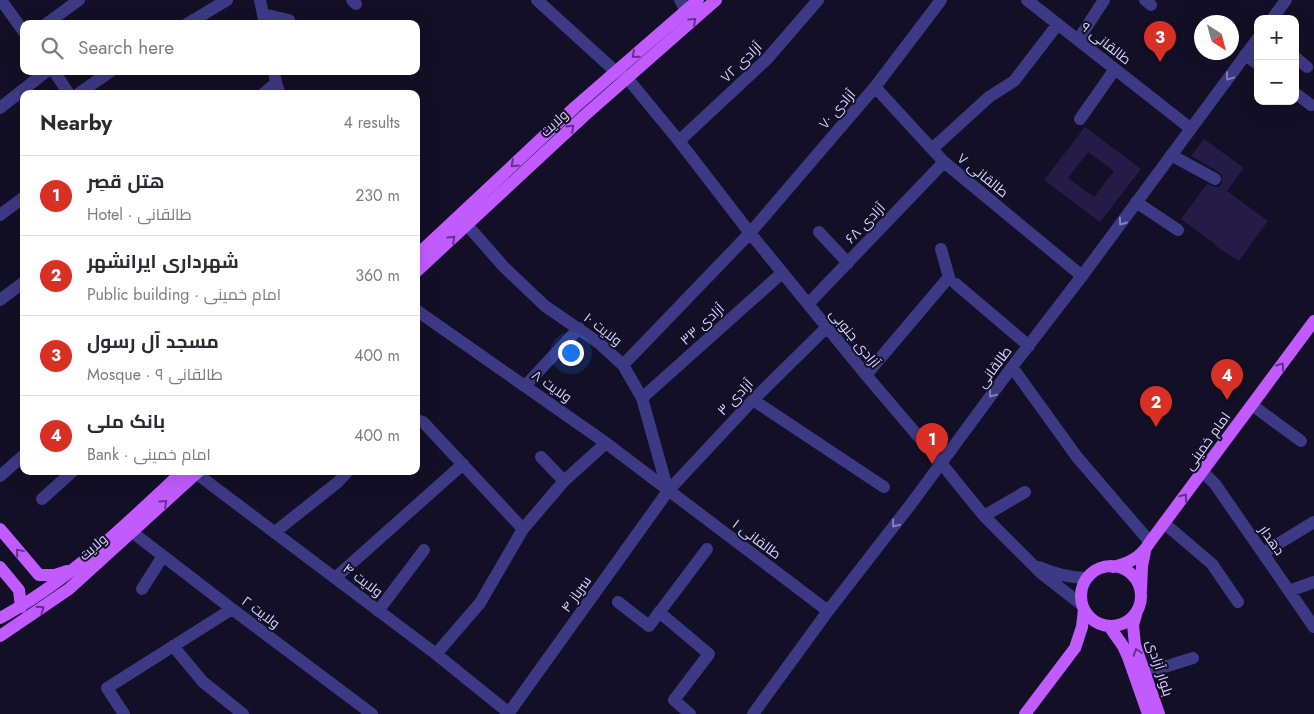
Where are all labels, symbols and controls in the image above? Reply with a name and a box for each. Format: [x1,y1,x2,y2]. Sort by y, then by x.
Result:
north arrow [1194,15,1239,60]
map controls [1254,15,1299,105]
button: + [1254,15,1299,60]
street label: طالقانی ۹ [1077,17,1135,69]
one-way arrow [687,18,696,27]
search box [20,20,420,75]
pin: 3 [1144,21,1176,62]
icon: search [38,34,66,62]
text: Search here [78,34,174,61]
street label: آزادی ۷۲ [716,37,766,87]
one-way arrow [632,49,641,57]
button: − [1254,60,1299,105]
one-way arrow [1226,71,1234,80]
street label: آزادی ۷۰ [814,85,860,133]
street label: ولایت [536,105,572,141]
text: Nearby [40,108,112,138]
text: 4 results [344,111,400,134]
one-way arrow [565,125,574,134]
street label: طالقانی ۷ [953,148,1013,202]
one-way arrow [511,158,520,167]
text: هتل قصِر [87,168,165,195]
text: 1 [52,184,60,207]
text: 230 m [355,184,400,207]
street label: آزادی ۶۸ [840,198,890,248]
text: Hotel · طالقانی [87,203,192,226]
one-way arrow [1119,216,1128,226]
one-way arrow [446,236,455,245]
text: شهرداری ایرانشهر [87,248,239,275]
text: 2 [51,264,61,287]
text: 360 m [355,264,400,287]
text: Public building · امام خمینی [87,283,281,306]
street label: آزادی ۳۳ [675,298,729,349]
street label: آزادی جنوبی [825,304,885,372]
street label: ولایت ۱۰ [580,308,626,350]
text: مسجد آل رسول [87,328,219,355]
your location [558,340,584,366]
street label: طالقانی [972,342,1016,392]
text: 3 [51,344,61,367]
text: 400 m [354,344,400,367]
pin: 4 [1211,359,1243,400]
text: Mosque · طالقانی ۹ [87,363,223,386]
one-way arrow [1275,363,1283,372]
street label: ولایت ۸ [528,365,576,407]
street label: آزادی ۳ [712,374,758,420]
pin: 2 [1140,386,1172,427]
one-way arrow [990,388,998,397]
text: بانک ملی [87,408,165,435]
street label: امام خمینی [1179,408,1235,474]
pin: 1 [916,423,948,464]
text: 4 [50,424,62,447]
text: 400 m [354,424,400,447]
text: Bank · امام خمینی [87,443,211,466]
one-way arrow [1178,493,1187,503]
one-way arrow [158,500,167,509]
street label: طالقانی ۱ [729,514,785,564]
one-way arrow [893,518,901,527]
street label: دهدار [1254,520,1290,559]
street label: ولایت [74,529,112,565]
one-way arrow [16,549,25,558]
street label: ولایت ۴ [339,558,387,602]
street label: سرباز ۴ [556,572,596,616]
street label: ولایت ۲ [238,591,284,633]
one-way arrow [35,605,44,615]
street label: بلوار آزادی [1141,637,1179,699]
one-way arrow [1133,648,1143,656]

